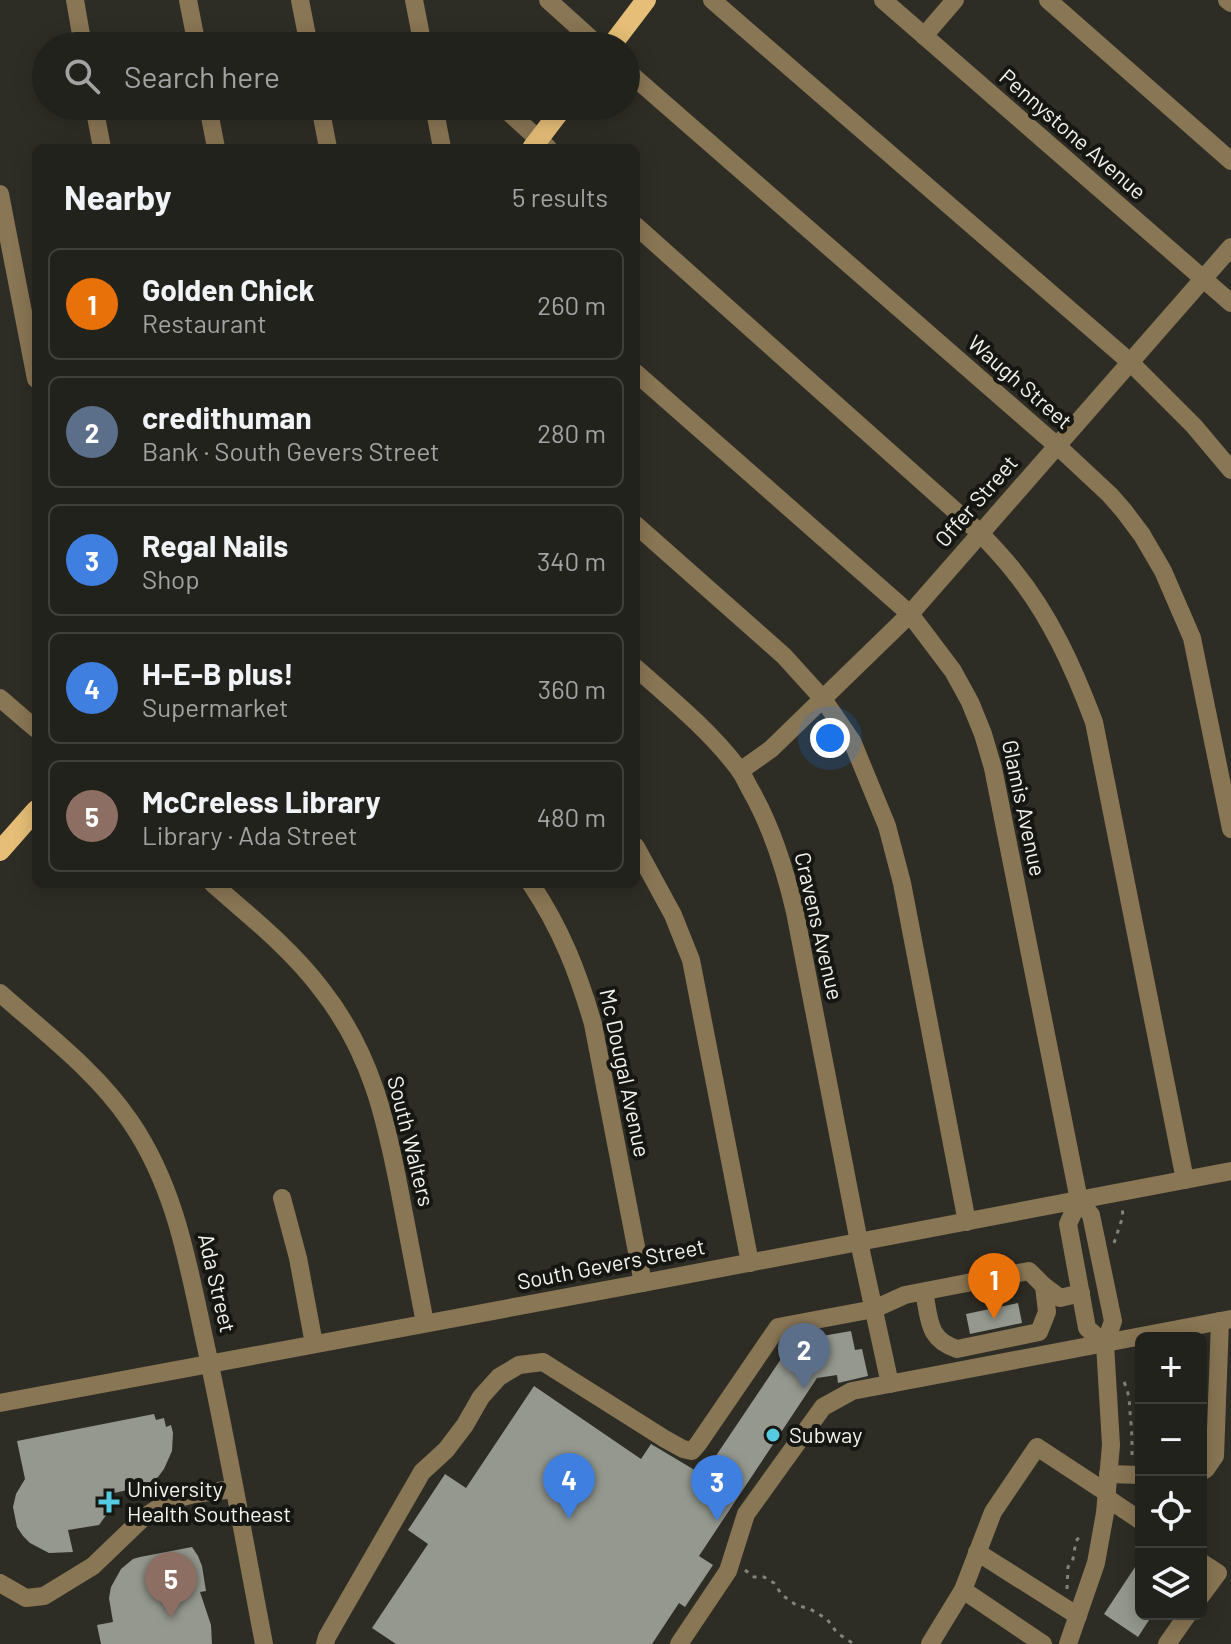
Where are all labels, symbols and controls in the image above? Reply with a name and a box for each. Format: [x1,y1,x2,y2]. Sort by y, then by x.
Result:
search box [32,32,640,120]
icon: search [60,54,104,98]
text: Search here [124,58,280,94]
street label: Pennystone Avenue [995,63,1152,204]
text: Nearby [64,176,172,217]
text: 5 results [512,181,608,212]
text: Golden Chick [142,271,315,307]
text: 1 [87,289,97,320]
text: 260 m [537,289,606,320]
text: Restaurant [142,307,267,338]
street label: Waugh Street [963,329,1078,434]
text: credithuman [142,399,312,435]
text: 2 [85,417,99,448]
text: 280 m [537,417,606,448]
text: Bank · South Gevers Street [142,435,440,466]
street label: Offer Street [929,449,1022,551]
text: Regal Nails [142,527,288,563]
text: 3 [85,545,99,576]
text: 340 m [537,545,606,576]
text: Shop [142,563,200,594]
text: H-E-B plus! [142,655,294,691]
text: 4 [84,673,100,704]
text: 360 m [538,673,606,704]
text: Supermarket [142,691,289,722]
your location [810,718,850,758]
street label: Glamis Avenue [998,737,1052,878]
text: McCreless Library [142,783,381,819]
text: 5 [85,801,99,832]
text: 480 m [537,801,606,832]
text: Library · Ada Street [142,819,357,850]
street label: Cravens Avenue [790,849,850,1002]
street label: Mc Dougal Avenue [595,986,657,1159]
street label: South Walters [383,1073,441,1209]
street label: Ada Street [194,1231,242,1335]
street label: South Gevers Street [515,1232,707,1294]
pin: 1 [968,1253,1020,1319]
pin: 2 [778,1323,830,1389]
map controls [1135,1332,1207,1620]
button: + [1135,1332,1207,1404]
button: − [1135,1404,1207,1476]
place label: Subway [789,1421,862,1447]
marker: Subway [764,1426,782,1444]
pin: 4 [543,1453,595,1519]
pin: 3 [691,1455,743,1521]
place label: University Health Southeast [127,1475,291,1526]
button: locate [1135,1476,1207,1548]
marker: University Health Southeast [98,1491,120,1513]
button: layers [1135,1548,1207,1620]
pin: 5 [145,1552,197,1618]

